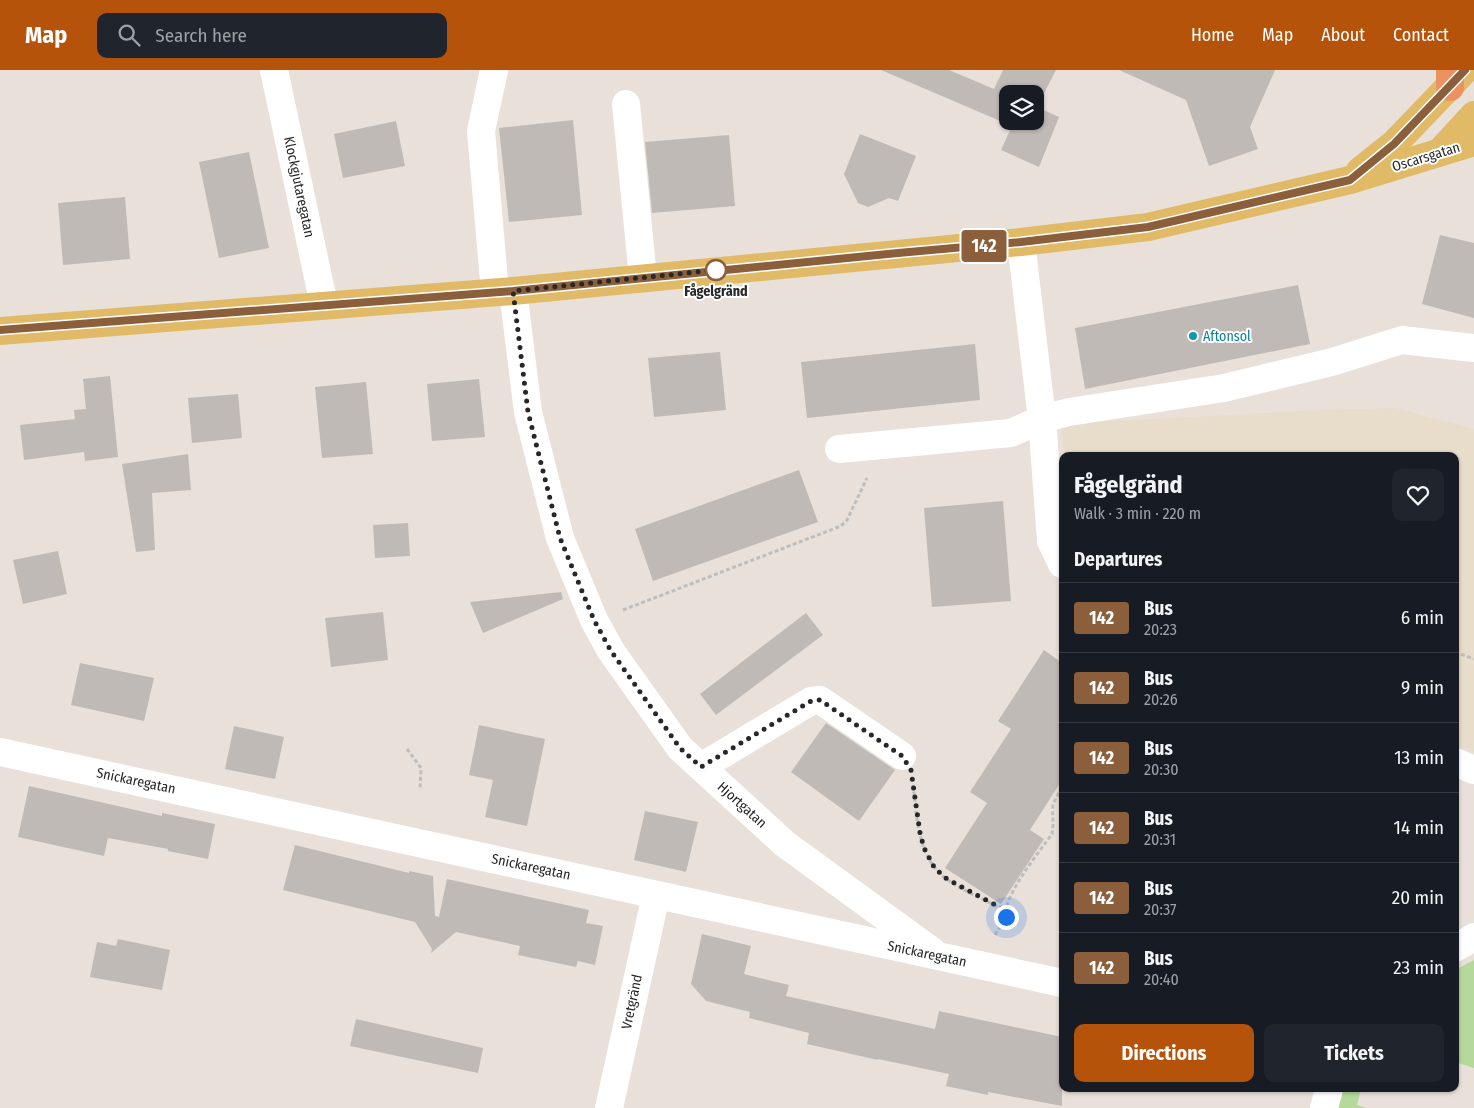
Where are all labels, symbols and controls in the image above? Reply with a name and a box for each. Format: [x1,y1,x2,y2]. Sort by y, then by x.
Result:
search box [97,13,447,58]
text: Map [25,21,67,49]
icon: search [115,21,143,49]
text: Search here [155,24,247,47]
text: Home [1191,24,1234,46]
text: Map [1262,24,1293,46]
text: About [1321,24,1365,46]
text: Contact [1393,24,1449,46]
map controls [999,85,1044,130]
button: layers [999,85,1044,130]
street label: Klockgjutaregatan [280,135,318,239]
street label: Oscarsgatan [1390,139,1462,175]
line badge: 142 [955,230,1013,262]
text: 142 [971,235,997,257]
marker: Fågelgränd [705,259,727,281]
place label: Fågelgränd [684,283,748,300]
place label: Aftonsol [1203,328,1251,345]
marker: Aftonsol [1187,330,1199,342]
button: heart [1392,469,1444,521]
text: Fågelgränd [1074,471,1183,499]
text: Walk · 3 min · 220 m [1074,504,1201,523]
text: Departures [1074,548,1162,571]
text: Bus [1144,597,1173,620]
text: 6 min [1401,606,1444,629]
text: 142 [1089,607,1114,629]
text: 20:23 [1144,620,1177,639]
text: Bus [1144,667,1173,690]
text: 9 min [1401,676,1444,699]
text: 142 [1089,677,1114,699]
text: 20:26 [1144,690,1178,709]
text: Bus [1144,737,1173,760]
text: 13 min [1394,746,1444,769]
text: 142 [1089,747,1114,769]
text: 20:30 [1144,760,1178,779]
street label: Snickaregatan [95,764,177,798]
street label: Hjortgatan [714,778,770,832]
text: Bus [1144,807,1173,830]
text: 14 min [1394,816,1444,839]
text: 142 [1089,817,1114,839]
text: 20:31 [1144,830,1176,849]
street label: Snickaregatan [490,850,572,884]
text: Bus [1144,877,1173,900]
text: 20 min [1392,886,1444,909]
text: 142 [1089,887,1114,909]
text: 20:37 [1144,900,1177,919]
your location [994,905,1019,930]
street label: Snickaregatan [886,937,968,971]
text: Bus [1144,947,1173,970]
text: 23 min [1393,956,1444,979]
text: 142 [1089,957,1114,979]
text: 20:40 [1144,970,1179,989]
street label: Vretgränd [618,973,646,1031]
button: Directions [1074,1024,1254,1082]
button: Tickets [1264,1024,1444,1082]

